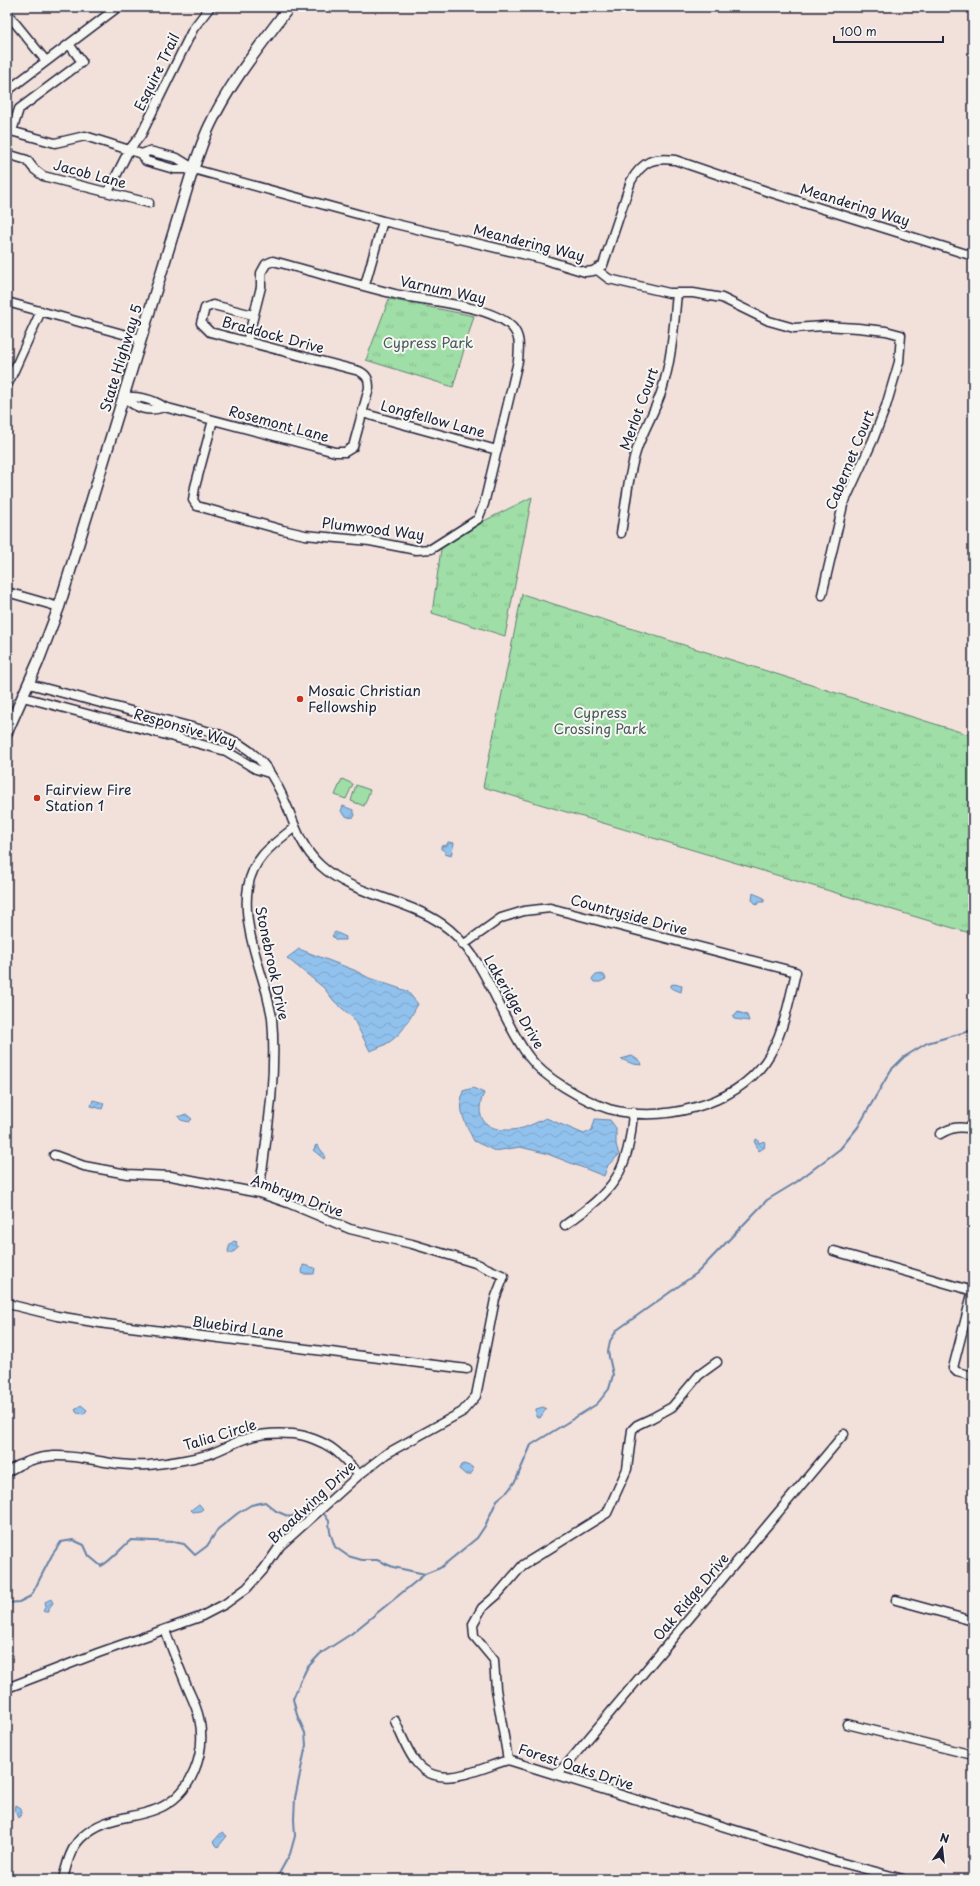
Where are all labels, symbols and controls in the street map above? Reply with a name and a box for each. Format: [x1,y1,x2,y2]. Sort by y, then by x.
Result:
scale bar [834,18,943,44]
text: 100 m [840,22,877,40]
street label: Esquire Trail [129,29,184,114]
street label: Jacob Lane [51,154,129,193]
street label: Meandering Way [798,178,913,231]
street label: Meandering Way [471,219,587,266]
street label: Varnum Way [398,270,488,309]
street label: State Highway 5 [94,301,147,414]
street label: Braddock Drive [220,311,327,358]
park label: Cypress Park [383,332,474,353]
street label: Merlot Court [614,364,663,453]
street label: Longfellow Lane [379,394,488,443]
street label: Rosemont Lane [226,400,332,447]
street label: Cabernet Court [820,406,879,513]
street label: Plumwood Way [320,512,426,545]
place label: Mosaic Christian Fellowship [308,680,421,717]
marker: Mosaic Christian Fellowship [295,694,305,704]
park label: Cypress Crossing Park [553,702,647,739]
street label: Responsive Way [131,703,239,752]
place label: Fairview Fire Station 1 [45,779,132,816]
marker: Fairview Fire Station 1 [32,793,42,803]
street label: Countryside Drive [568,889,690,940]
street label: Stonebrook Drive [250,904,295,1022]
street label: Lakeridge Drive [479,951,550,1053]
street label: Ambrym Drive [248,1169,346,1222]
street label: Bluebird Lane [191,1310,285,1343]
street label: Talia Circle [181,1413,259,1456]
street label: Broadwing Drive [263,1455,360,1548]
street label: Oak Ridge Drive [648,1548,734,1645]
street label: Forest Oaks Drive [516,1738,637,1795]
north arrow [922,1828,962,1868]
text: N [938,1829,951,1847]

